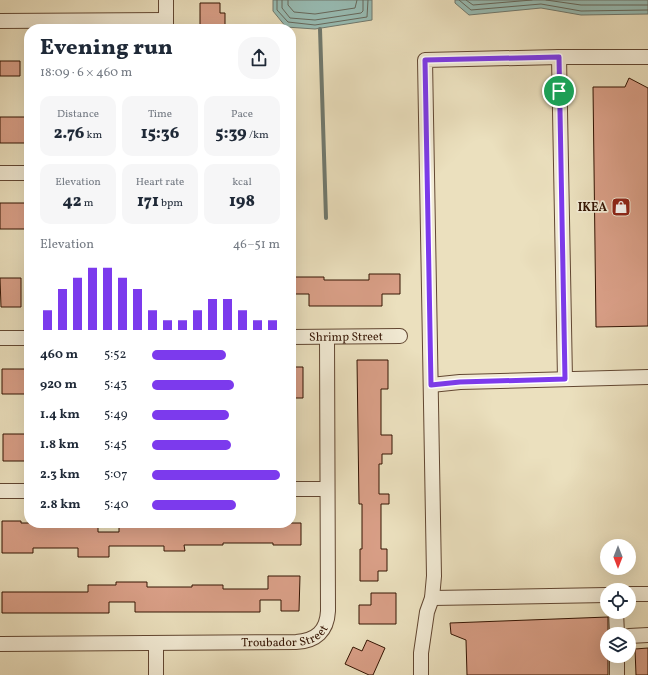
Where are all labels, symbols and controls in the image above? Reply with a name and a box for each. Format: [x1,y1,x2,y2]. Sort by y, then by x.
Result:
text: Evening run [40,33,173,64]
button: share [238,37,280,79]
text: 18:09 · 6 × 460 m [40,64,132,82]
pin [542,74,576,108]
icon: arrive [548,80,570,102]
text: Distance [57,107,99,122]
text: Time [148,107,172,122]
text: Pace [231,107,253,122]
text: 2.76 [54,122,84,145]
text: 15:36 [141,122,179,145]
text: 5:39 [215,122,247,145]
text: km [84,128,102,143]
text: /km [247,128,269,143]
text: Elevation [55,175,101,190]
text: Heart rate [136,175,184,190]
text: kcal [232,175,252,190]
text: 42 [63,190,82,213]
text: 171 [137,190,159,213]
text: 198 [229,190,255,213]
text: m [82,196,93,211]
text: bpm [159,196,183,211]
shop icon: IKEA [610,196,632,218]
place label: IKEA [578,200,607,216]
text: Elevation [40,236,94,254]
text: 46–51 m [233,236,280,254]
street label: Shrimp Street [309,329,383,346]
text: 460 m [40,346,78,364]
text: 5:52 [104,346,127,364]
text: 920 m [40,376,77,394]
text: 5:43 [104,376,127,394]
text: 1.4 km [40,406,80,424]
text: 5:49 [104,406,127,424]
text: 1.8 km [40,436,79,454]
text: 5:45 [104,436,127,454]
text: 2.3 km [40,466,80,484]
text: 5:07 [104,466,127,484]
text: 2.8 km [40,496,81,514]
text: 5:40 [104,496,129,514]
north arrow [600,539,636,575]
map controls [600,539,636,663]
button: locate [600,583,636,619]
street label: Troubador Street [241,622,333,651]
button: layers [600,627,636,663]

